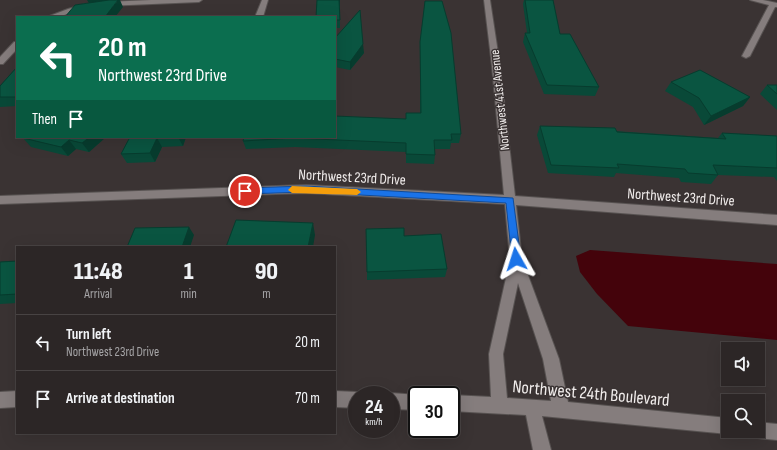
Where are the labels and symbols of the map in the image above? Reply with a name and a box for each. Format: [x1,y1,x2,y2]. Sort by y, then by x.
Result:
street label: Northwest 41st Avenue [487,49,513,151]
street label: Northwest 23rd Drive [298,165,406,190]
pin [228,174,262,208]
street label: Northwest 23rd Drive [627,184,735,211]
position arrow [495,238,537,280]
street label: Northwest 24th Boulevard [512,376,670,411]
speed limit sign: 30 [408,386,460,438]

